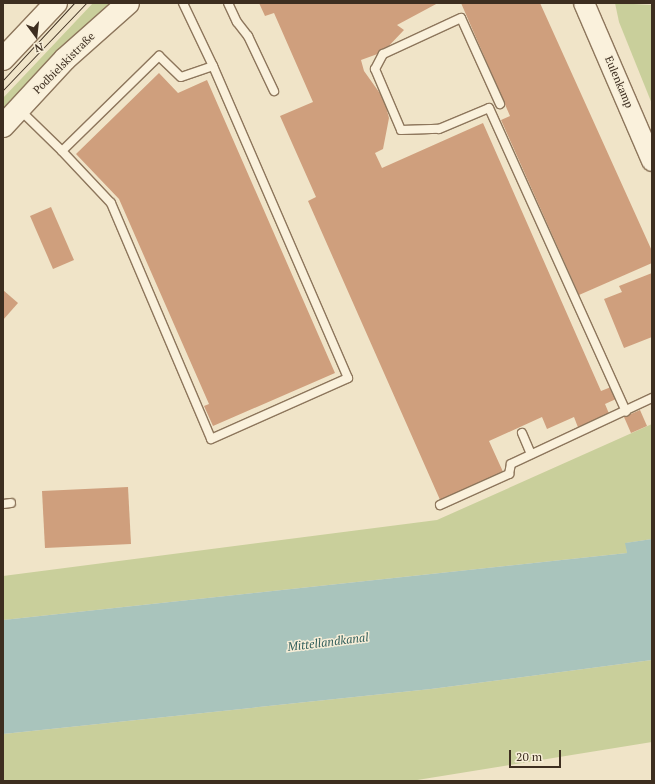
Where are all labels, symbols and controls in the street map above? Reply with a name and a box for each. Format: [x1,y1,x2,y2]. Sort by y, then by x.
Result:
north arrow [16,16,56,56]
street label: Podbielskistraße [31,30,97,96]
text: N [33,40,45,55]
street label: Eulenkamp [602,54,636,110]
water label: Mittellandkanal [287,630,369,654]
scale bar [511,742,563,768]
text: 20 m [516,749,542,764]

